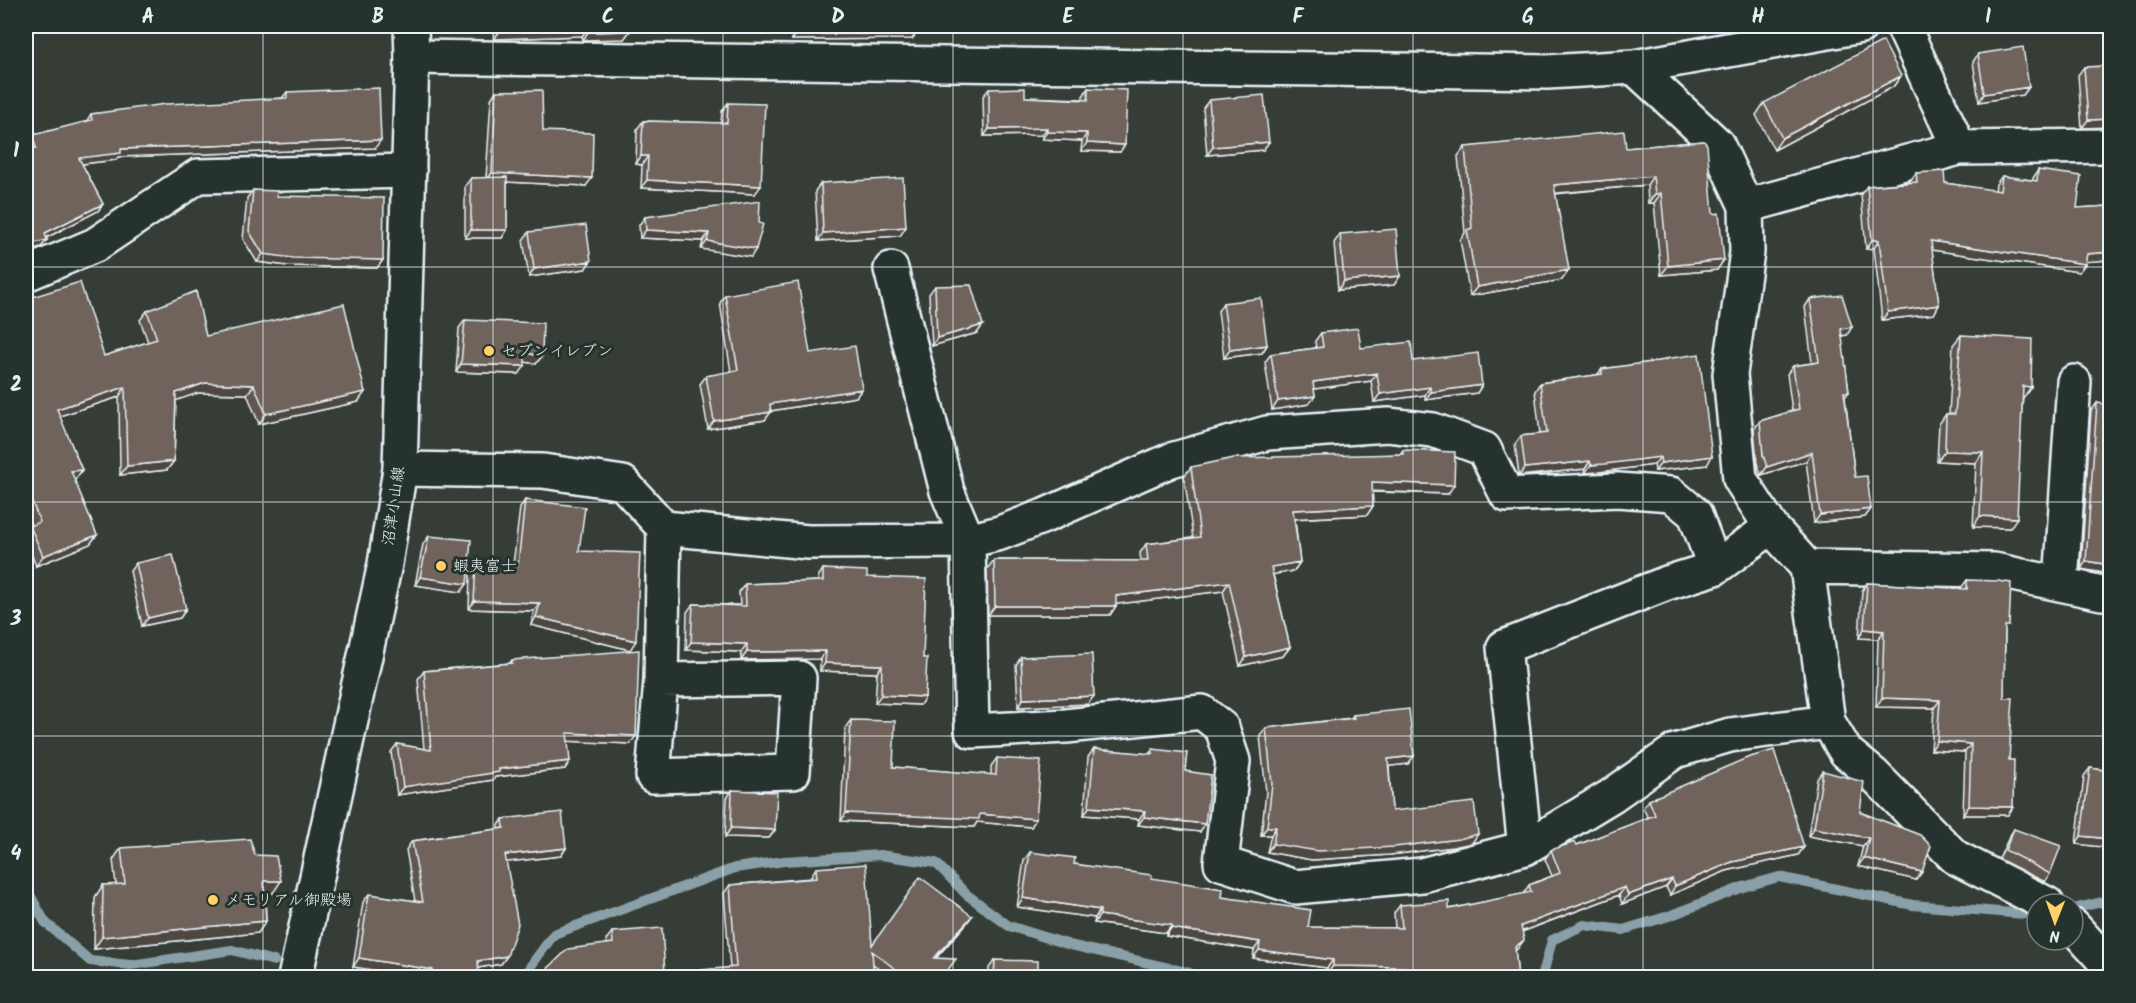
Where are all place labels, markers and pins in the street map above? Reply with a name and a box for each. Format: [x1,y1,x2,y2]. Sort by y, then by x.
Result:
place label: セブンイレブン [501,339,613,364]
marker: セブンイレブン [482,344,496,358]
place label: 蝦夷富士 [453,554,517,579]
marker: 蝦夷富士 [434,559,448,573]
place label: メモリアル御殿場 [225,888,352,913]
marker: メモリアル御殿場 [206,893,220,907]

